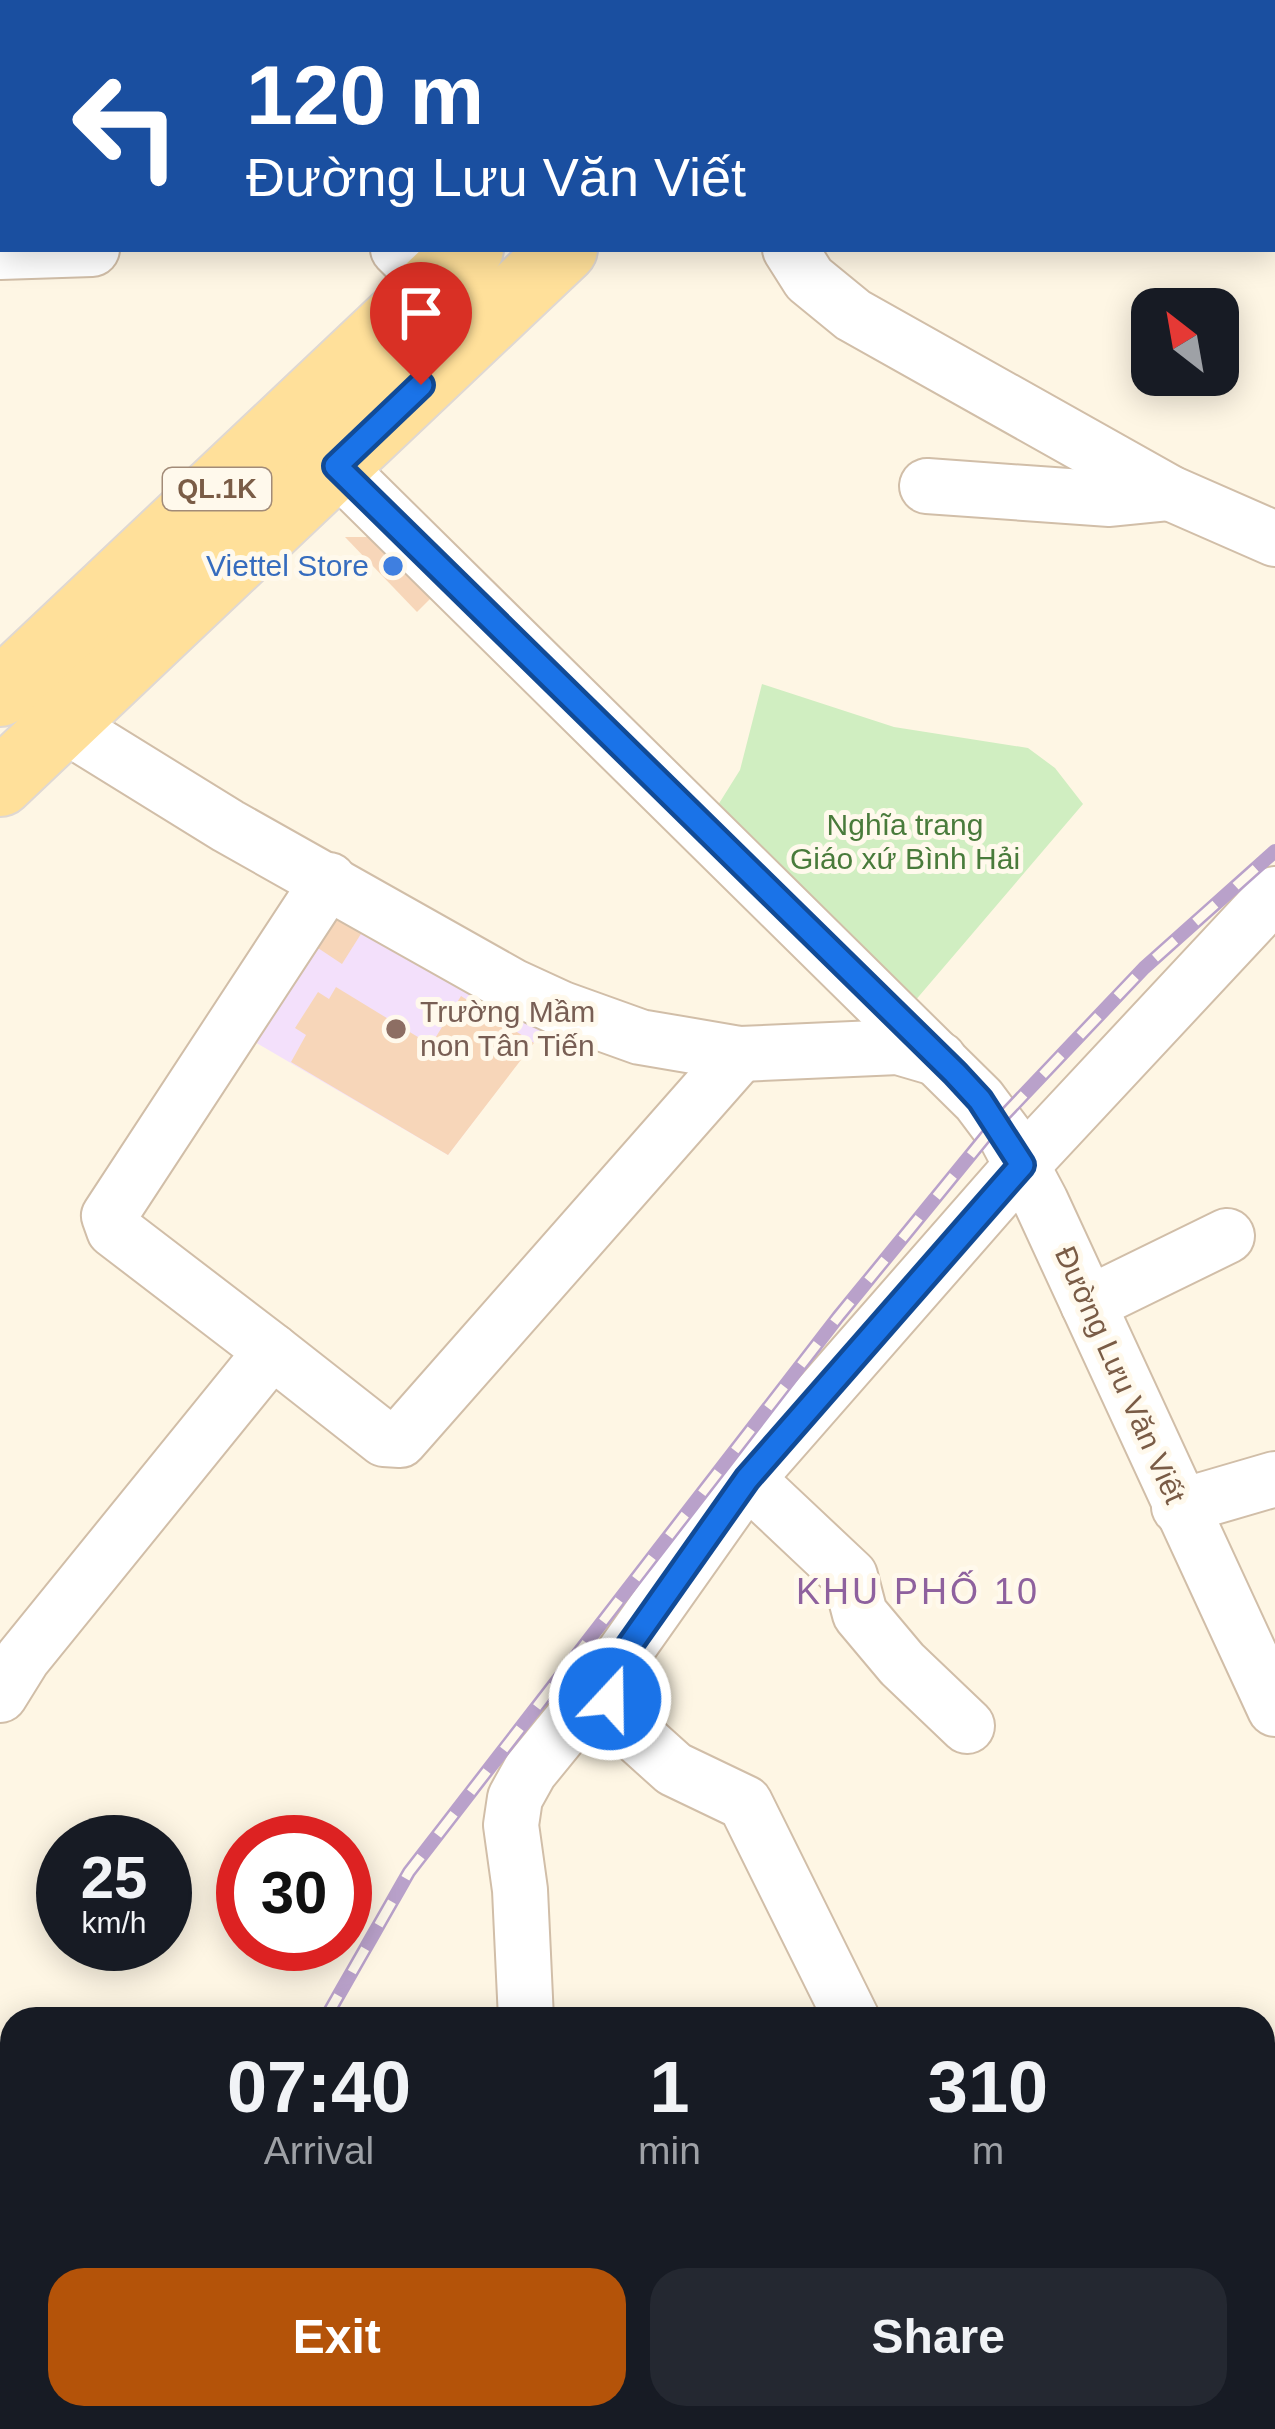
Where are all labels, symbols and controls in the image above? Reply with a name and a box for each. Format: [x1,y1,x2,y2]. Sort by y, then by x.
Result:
icon: left [48,48,204,204]
text: 120 m [246,48,484,142]
text: Đường Lưu Văn Viết [246,147,746,207]
pin [370,262,472,385]
icon: arrive [388,280,454,346]
north arrow [1131,288,1239,396]
map controls [1131,288,1239,396]
road number: QL.1K [163,468,271,510]
place label: Viettel Store [206,549,369,582]
marker: Viettel Store [380,553,406,579]
park label: Nghĩa trang Giáo xứ Bình Hải [790,808,1020,875]
place label: Trường Mầm non Tân Tiến [420,995,595,1062]
marker: Trường Mầm non Tân Tiến [383,1016,409,1042]
street label: Đường Lưu Văn Viết [1049,1241,1192,1509]
district label: KHU PHỐ 10 [796,1570,1040,1612]
position arrow [547,1636,673,1762]
speed limit sign: 30 [216,1815,372,1971]
text: 25 [81,1844,147,1911]
text: km/h [81,1906,147,1939]
text: 07:40 [227,2047,411,2127]
text: 1 [649,2047,690,2127]
text: 310 [928,2047,1048,2127]
text: Arrival [264,2129,374,2172]
text: min [638,2129,701,2172]
text: m [972,2129,1004,2172]
button: Exit [48,2268,626,2406]
button: Share [650,2268,1227,2406]

